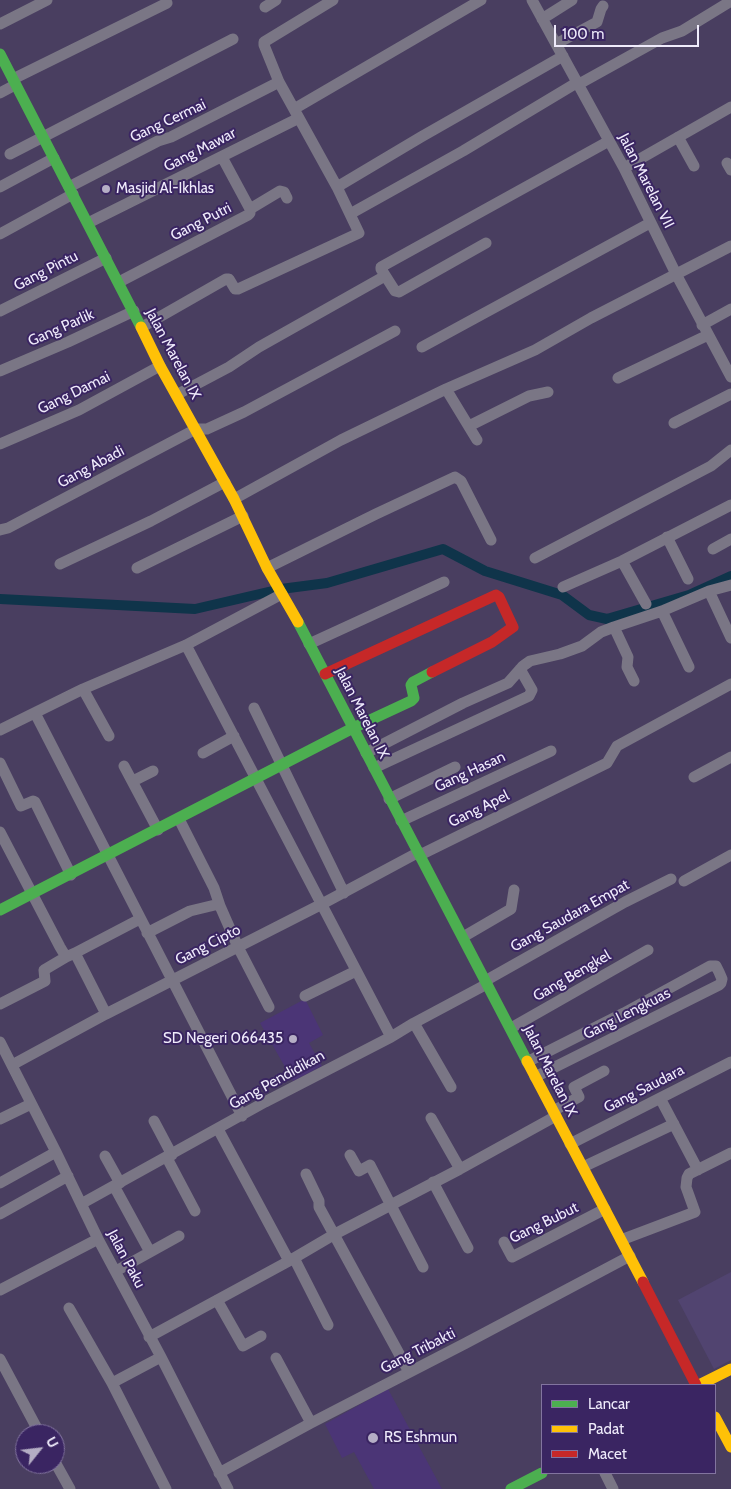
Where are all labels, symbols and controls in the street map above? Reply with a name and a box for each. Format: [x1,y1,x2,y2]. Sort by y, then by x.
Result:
scale bar [556,15,701,47]
text: 100 m [562,25,604,43]
street label: Gang Cermai [127,96,209,146]
street label: Gang Mawar [161,124,239,176]
street label: Jalan Marelan VII [614,130,678,232]
place label: Masjid Al-Ikhlas [116,180,214,198]
marker: Masjid Al-Ikhlas [100,183,112,195]
street label: Gang Putri [168,199,234,245]
street label: Gang Pintu [11,247,81,295]
street label: Gang Parlik [25,305,97,351]
street label: Jalan Marelan IX [142,306,204,402]
street label: Gang Damai [35,368,113,418]
street label: Gang Abadi [55,442,127,492]
street label: Jalan Marelan IX [331,664,393,762]
street label: Gang Hasan [432,748,508,796]
street label: Gang Apel [446,787,512,831]
street label: Gang Saudara Empat [508,876,632,956]
street label: Gang Cipto [172,921,244,969]
street label: Gang Bengkel [530,947,614,1005]
street label: Gang Lengkuas [580,984,674,1044]
street label: Jalan Marelan IX [519,1022,581,1120]
place label: SD Negeri 066435 [163,1030,283,1048]
marker: SD Negeri 066435 [287,1033,299,1045]
street label: Gang Pendidikan [226,1046,328,1114]
street label: Gang Saudara [601,1061,687,1117]
street label: Gang Bubut [507,1199,581,1247]
street label: Jalan Paku [103,1227,149,1291]
street label: Gang Tribakti [378,1324,458,1378]
legend [541,1384,716,1474]
text: Lancar [588,1395,630,1413]
text: Padat [588,1420,624,1438]
north arrow [15,1424,65,1474]
place label: RS Eshmun [384,1429,457,1447]
marker: RS Eshmun [366,1431,380,1445]
text: U [42,1433,63,1451]
text: Macet [588,1445,627,1463]

